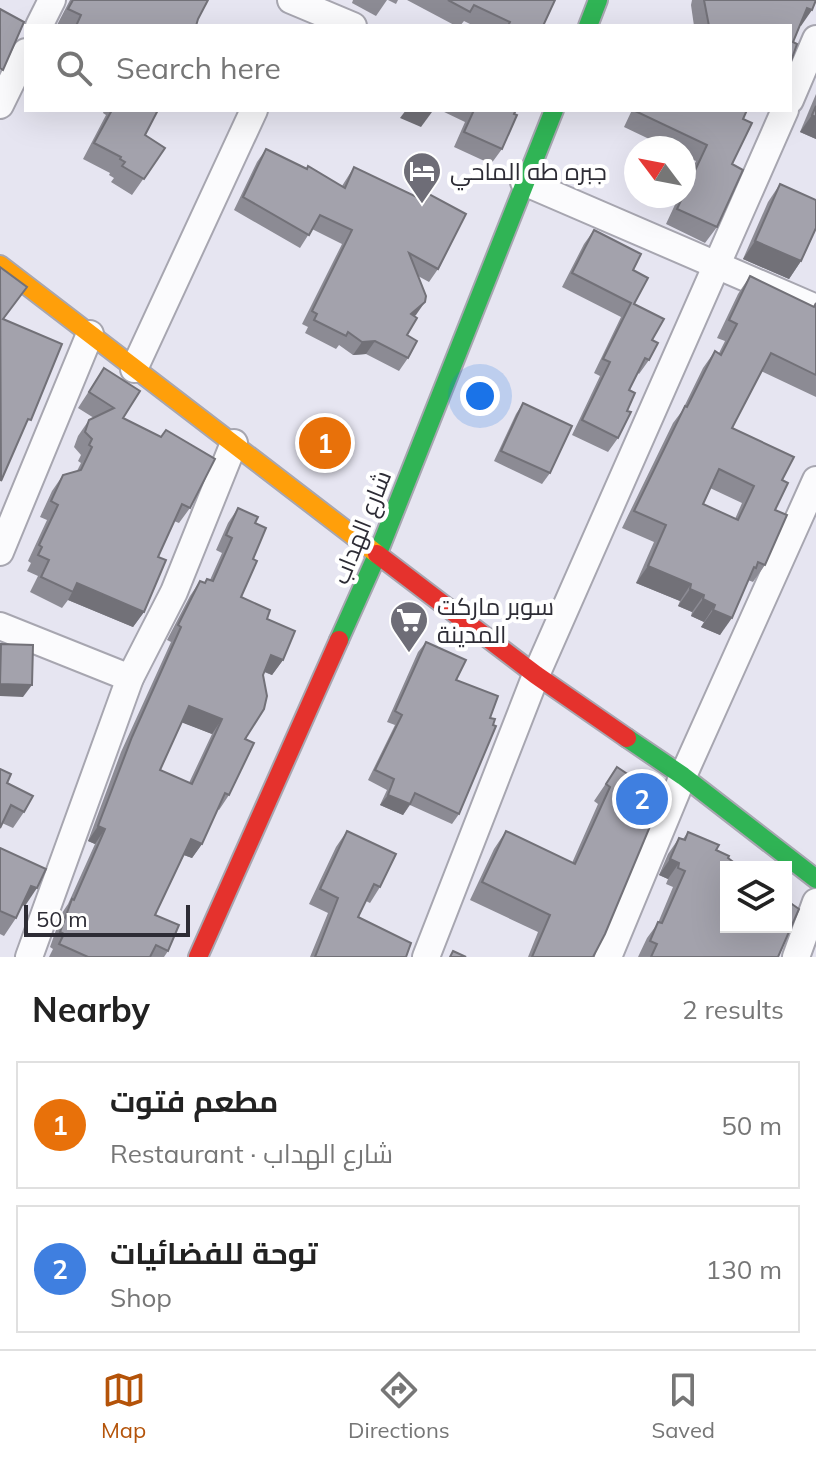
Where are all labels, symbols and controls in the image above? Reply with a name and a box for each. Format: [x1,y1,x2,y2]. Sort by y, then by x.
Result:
search box [24,24,792,112]
icon: search [52,46,96,90]
text: Search here [116,49,281,87]
north arrow [624,136,696,208]
hotel icon: جبره طه الماحي [401,150,443,205]
place label: جبره طه الماحي [450,156,607,191]
your location [460,376,500,416]
pin: 1 [299,413,351,473]
street label: شارع الهداب [325,466,399,589]
place label: سوبر ماركت المدينة [437,591,554,649]
supermarket icon: سوبر ماركت المدينة [388,599,430,654]
pin: 2 [616,769,668,829]
map controls [720,861,792,933]
button: layers [720,861,792,933]
scale bar [24,901,190,937]
text: 50 m [36,905,87,933]
text: Nearby [32,988,150,1031]
text: 2 results [682,993,784,1026]
text: مطعم فتوت [110,1082,278,1120]
text: 1 [52,1109,68,1142]
text: 50 m [721,1109,782,1142]
text: Restaurant · شارع الهداب [110,1137,393,1170]
text: توحة للفضائيات [110,1234,317,1272]
text: 2 [52,1253,68,1286]
text: 130 m [706,1253,782,1286]
text: Shop [110,1281,172,1314]
tab: Map [101,1368,146,1444]
tab: Directions [348,1368,450,1444]
tab: Saved [652,1368,715,1444]

